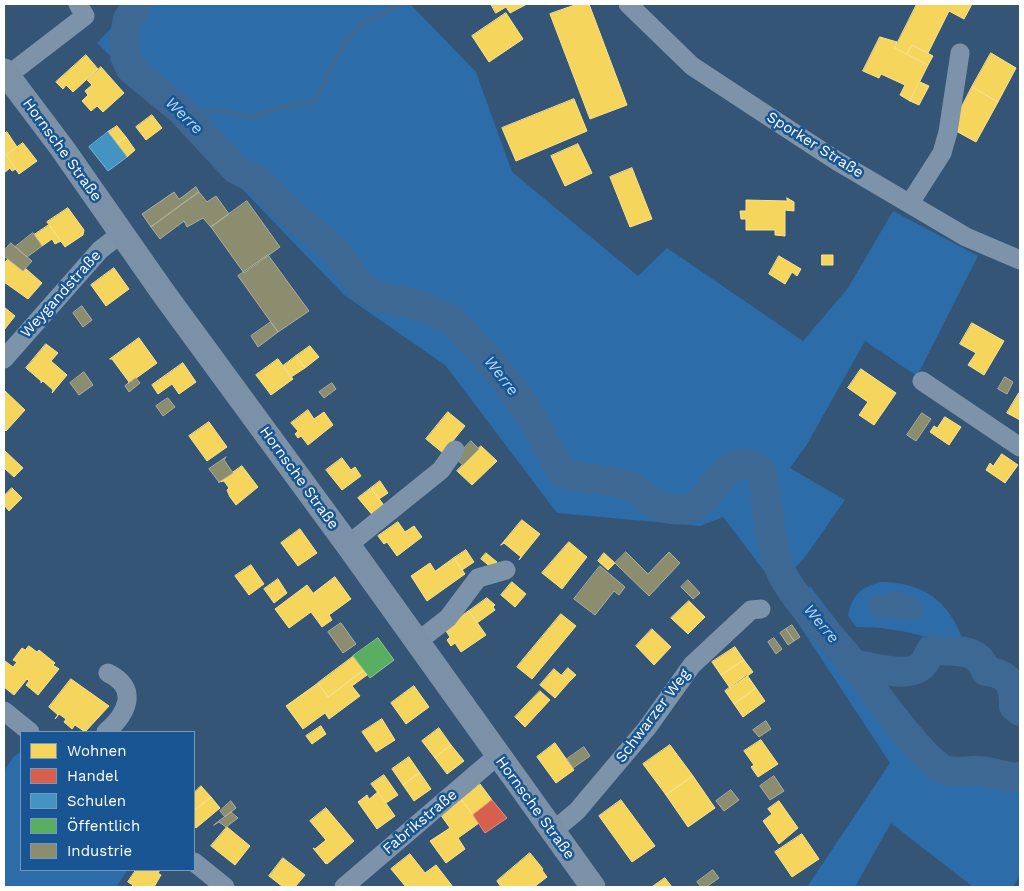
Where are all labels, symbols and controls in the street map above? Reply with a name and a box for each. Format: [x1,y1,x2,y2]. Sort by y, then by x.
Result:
water label: Werre [161,93,207,139]
street label: Hornsche Straße [19,95,105,205]
street label: Sporker Straße [763,108,867,182]
street label: Weygandstraße [17,247,105,341]
water label: Werre [480,352,522,400]
street label: Hornsche Straße [256,423,342,533]
water label: Werre [799,601,843,647]
street label: Schwarzer Weg [612,666,694,766]
legend [20,731,195,871]
text: Wohnen [67,742,126,760]
street label: Hornsche Straße [492,753,578,863]
text: Handel [67,767,118,785]
street label: Fabrikstraße [379,786,461,858]
text: Schulen [67,792,126,810]
text: Öffentlich [67,817,140,835]
text: Industrie [67,842,132,860]

